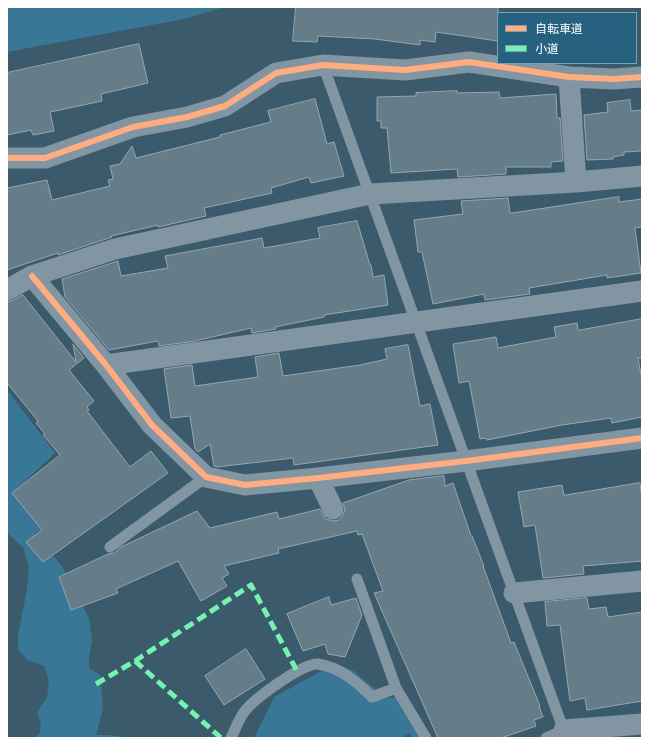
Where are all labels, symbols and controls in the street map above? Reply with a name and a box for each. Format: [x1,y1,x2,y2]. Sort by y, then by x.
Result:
legend [497,12,637,64]
text: 自転車道 [535,21,583,37]
text: 小道 [535,41,559,57]

